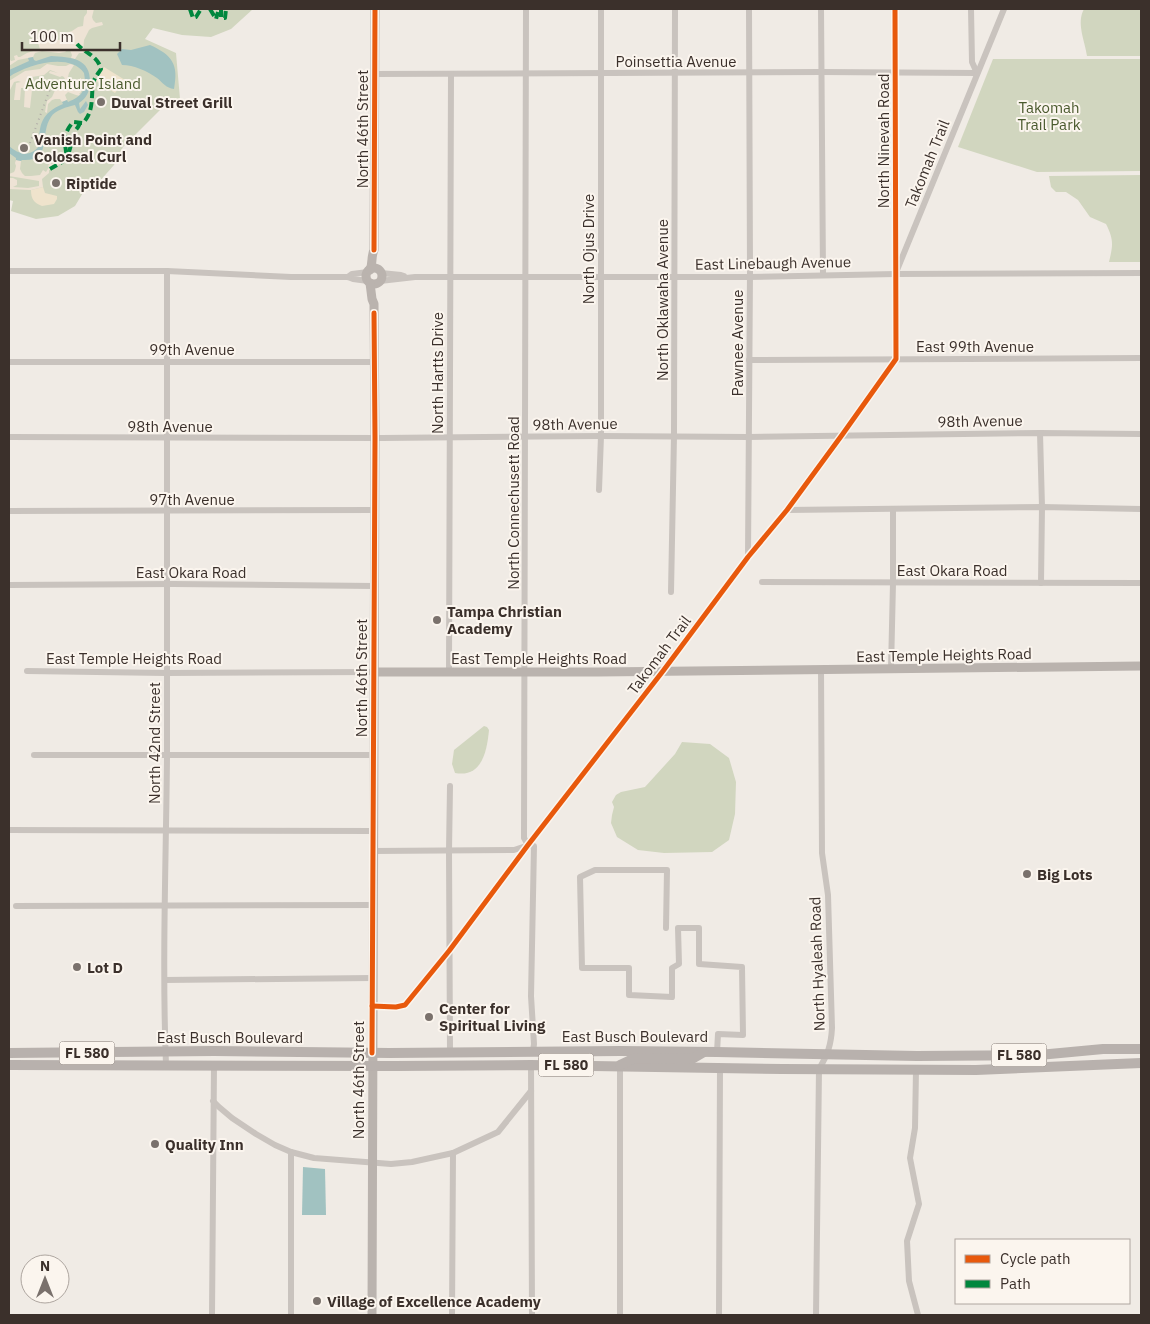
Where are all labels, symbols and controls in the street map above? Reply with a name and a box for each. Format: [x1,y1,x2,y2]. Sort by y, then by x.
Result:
scale bar [22,20,120,52]
text: 100 m [30,27,74,46]
street label: Poinsettia Avenue [616,52,736,71]
street label: North 46th Street [353,70,372,188]
park label: Adventure Island [25,74,141,93]
street label: North Ninevah Road [874,74,893,208]
place label: Duval Street Grill [111,93,233,112]
marker: Duval Street Grill [95,96,107,108]
park label: Takomah Trail Park [1017,98,1081,134]
street label: Takomah Trail [901,117,953,211]
place label: Vanish Point and Colossal Curl [34,130,152,166]
marker: Vanish Point and Colossal Curl [18,142,30,154]
place label: Riptide [66,174,117,193]
marker: Riptide [50,177,62,189]
street label: North Ojus Drive [579,194,598,304]
street label: North Oklawaha Avenue [653,219,672,381]
street label: East Linebaugh Avenue [695,252,851,274]
street label: Pawnee Avenue [728,289,747,397]
street label: North Hartts Drive [428,312,447,434]
street label: East 99th Avenue [916,337,1034,356]
street label: 99th Avenue [149,340,235,359]
street label: 98th Avenue [937,411,1023,431]
street label: 98th Avenue [532,414,618,434]
street label: North Connechusett Road [504,416,523,590]
street label: 98th Avenue [127,417,213,436]
street label: 97th Avenue [149,490,235,509]
street label: East Okara Road [897,561,1007,580]
street label: East Okara Road [136,563,246,582]
place label: Tampa Christian Academy [447,602,562,638]
street label: Takomah Trail [623,612,695,698]
marker: Tampa Christian Academy [431,614,443,626]
street label: North 46th Street [352,619,371,737]
street label: East Temple Heights Road [856,644,1032,666]
street label: East Temple Heights Road [46,649,222,668]
street label: East Temple Heights Road [451,649,627,668]
street label: North 42nd Street [145,682,164,804]
place label: Big Lots [1037,865,1093,884]
marker: Big Lots [1021,868,1033,880]
street label: North Hyaleah Road [805,896,829,1032]
place label: Lot D [87,958,123,977]
marker: Lot D [71,961,83,973]
place label: Center for Spiritual Living [439,999,546,1035]
marker: Center for Spiritual Living [423,1011,435,1023]
street label: North 46th Street [349,1021,368,1139]
street label: East Busch Boulevard [562,1027,708,1046]
street label: East Busch Boulevard [157,1028,303,1047]
road number: FL 580 [59,1042,114,1064]
road number: FL 580 [992,1044,1046,1066]
road number: FL 580 [538,1054,594,1076]
place label: Quality Inn [165,1135,244,1154]
marker: Quality Inn [149,1138,161,1150]
legend [955,1239,1130,1304]
text: Cycle path [1000,1249,1071,1268]
north arrow [20,1254,70,1304]
text: N [40,1257,50,1275]
text: Path [1000,1274,1031,1293]
place label: Village of Excellence Academy [327,1292,541,1311]
marker: Village of Excellence Academy [311,1295,323,1307]

